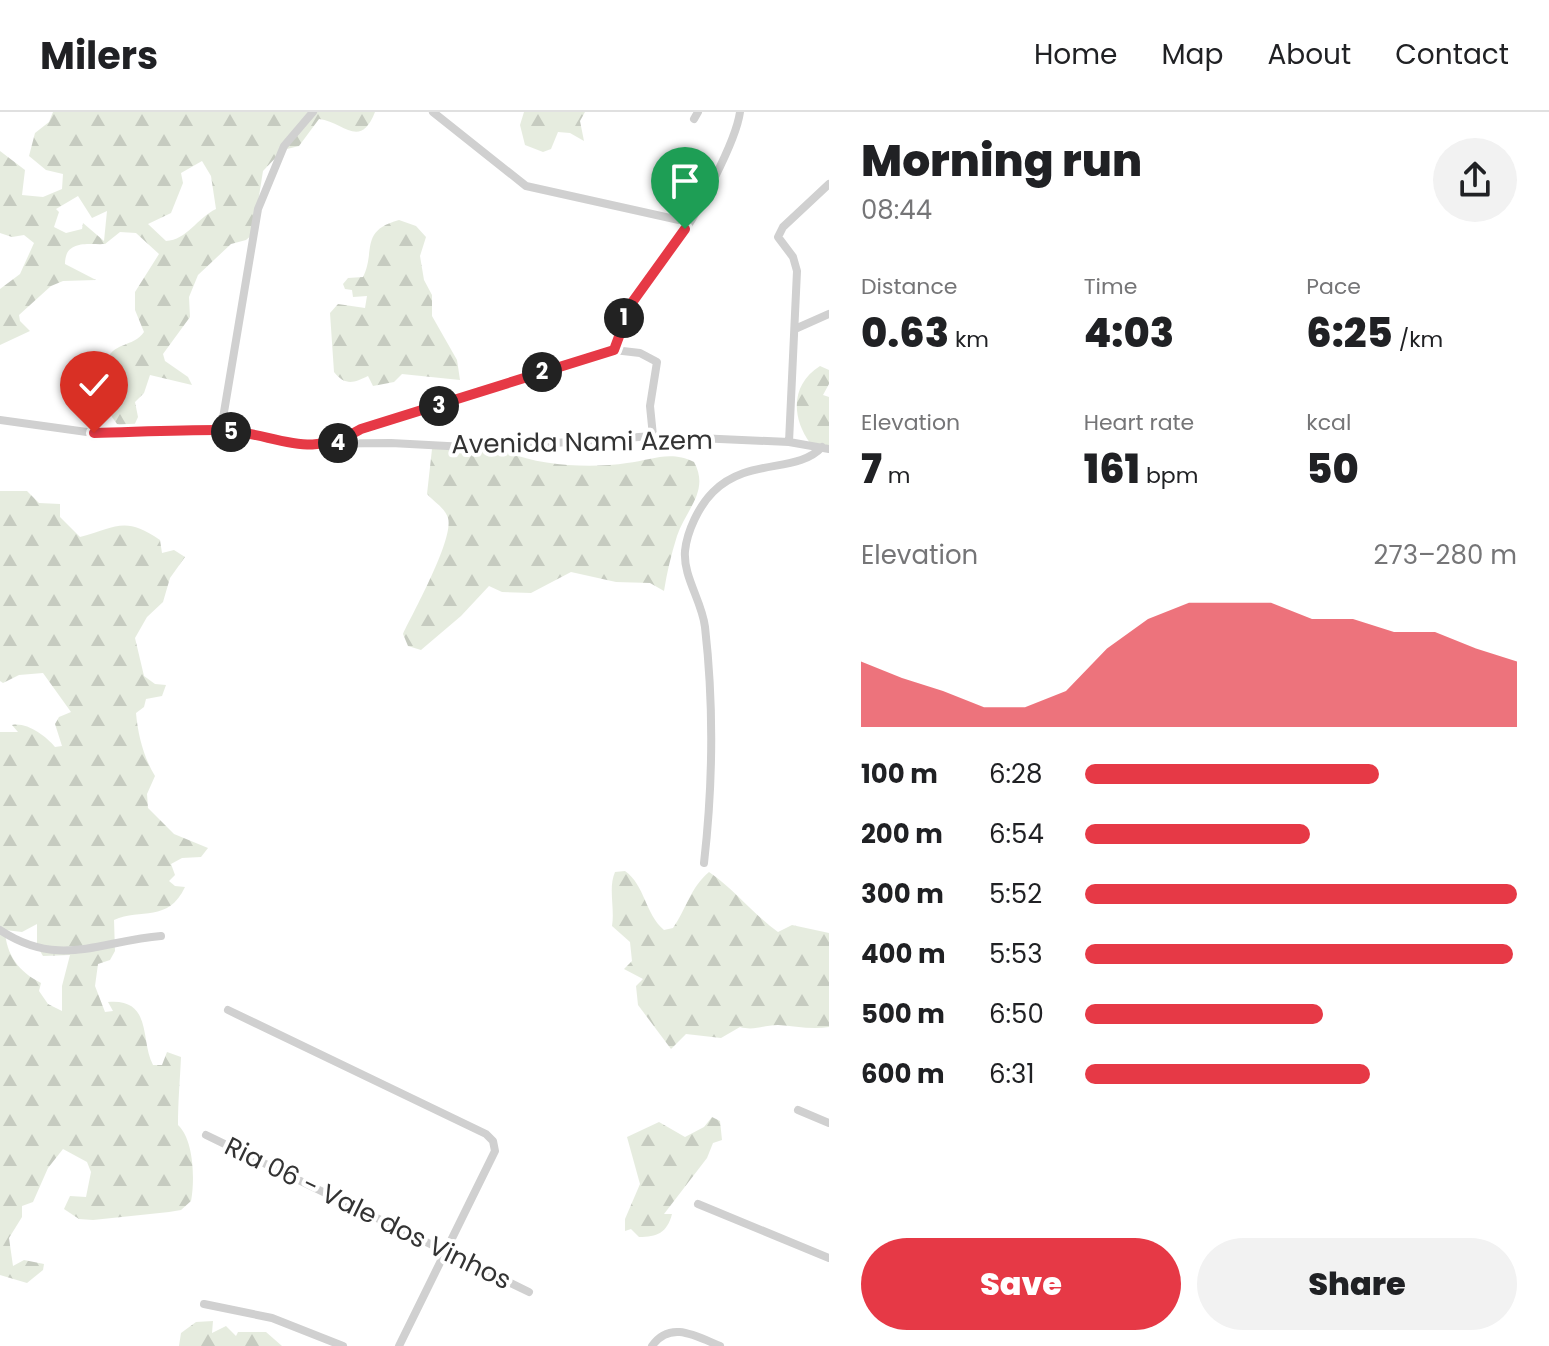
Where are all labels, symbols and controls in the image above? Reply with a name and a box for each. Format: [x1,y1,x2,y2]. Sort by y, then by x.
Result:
text: Milers [40,29,158,82]
text: Home [1034,35,1117,74]
text: Map [1161,35,1223,74]
text: About [1267,35,1351,74]
text: Contact [1395,35,1509,74]
text: Morning run [861,130,1142,191]
button: share [1433,138,1517,222]
pin [651,147,719,229]
icon: arrive [663,159,707,203]
text: 08:44 [861,192,932,228]
text: Distance [861,271,957,302]
text: Time [1084,271,1137,302]
text: Pace [1306,271,1361,302]
pin: 1 [604,298,644,338]
text: 1 [620,302,628,333]
text: 0.63 [861,305,949,361]
text: 4:03 [1084,305,1174,361]
text: 6:25 [1306,305,1393,361]
text: km [949,324,989,355]
text: /km [1393,324,1443,355]
pin [60,351,128,433]
pin: 2 [522,352,562,392]
text: 2 [536,356,548,387]
icon: check [72,363,116,407]
pin: 3 [419,386,459,426]
text: 3 [432,390,446,421]
text: Elevation [861,407,960,438]
text: Heart rate [1084,407,1194,438]
text: kcal [1306,407,1351,438]
pin: 5 [211,412,251,452]
text: 5 [224,416,238,447]
street label: Avenida Nami Azem [451,422,713,462]
pin: 4 [318,423,358,463]
text: 4 [331,427,345,458]
text: 7 [861,441,882,497]
text: 161 [1084,441,1140,497]
text: 50 [1306,441,1359,497]
text: m [882,460,910,491]
text: bpm [1140,460,1198,491]
text: Elevation [861,537,978,573]
text: 273–280 m [1374,537,1517,573]
text: 100 m [861,756,938,792]
text: 6:28 [989,756,1042,792]
text: 200 m [861,816,943,852]
text: 6:54 [989,816,1044,852]
text: 300 m [861,876,944,912]
text: 5:52 [989,876,1042,912]
text: 400 m [861,936,946,972]
text: 5:53 [989,936,1043,972]
text: 500 m [861,996,945,1032]
text: 6:50 [989,996,1044,1032]
text: 600 m [861,1056,945,1092]
text: 6:31 [989,1056,1035,1092]
street label: Ria 06 - Vale dos Vinhos [219,1128,517,1298]
button: Save [861,1238,1181,1330]
button: Share [1197,1238,1517,1330]

